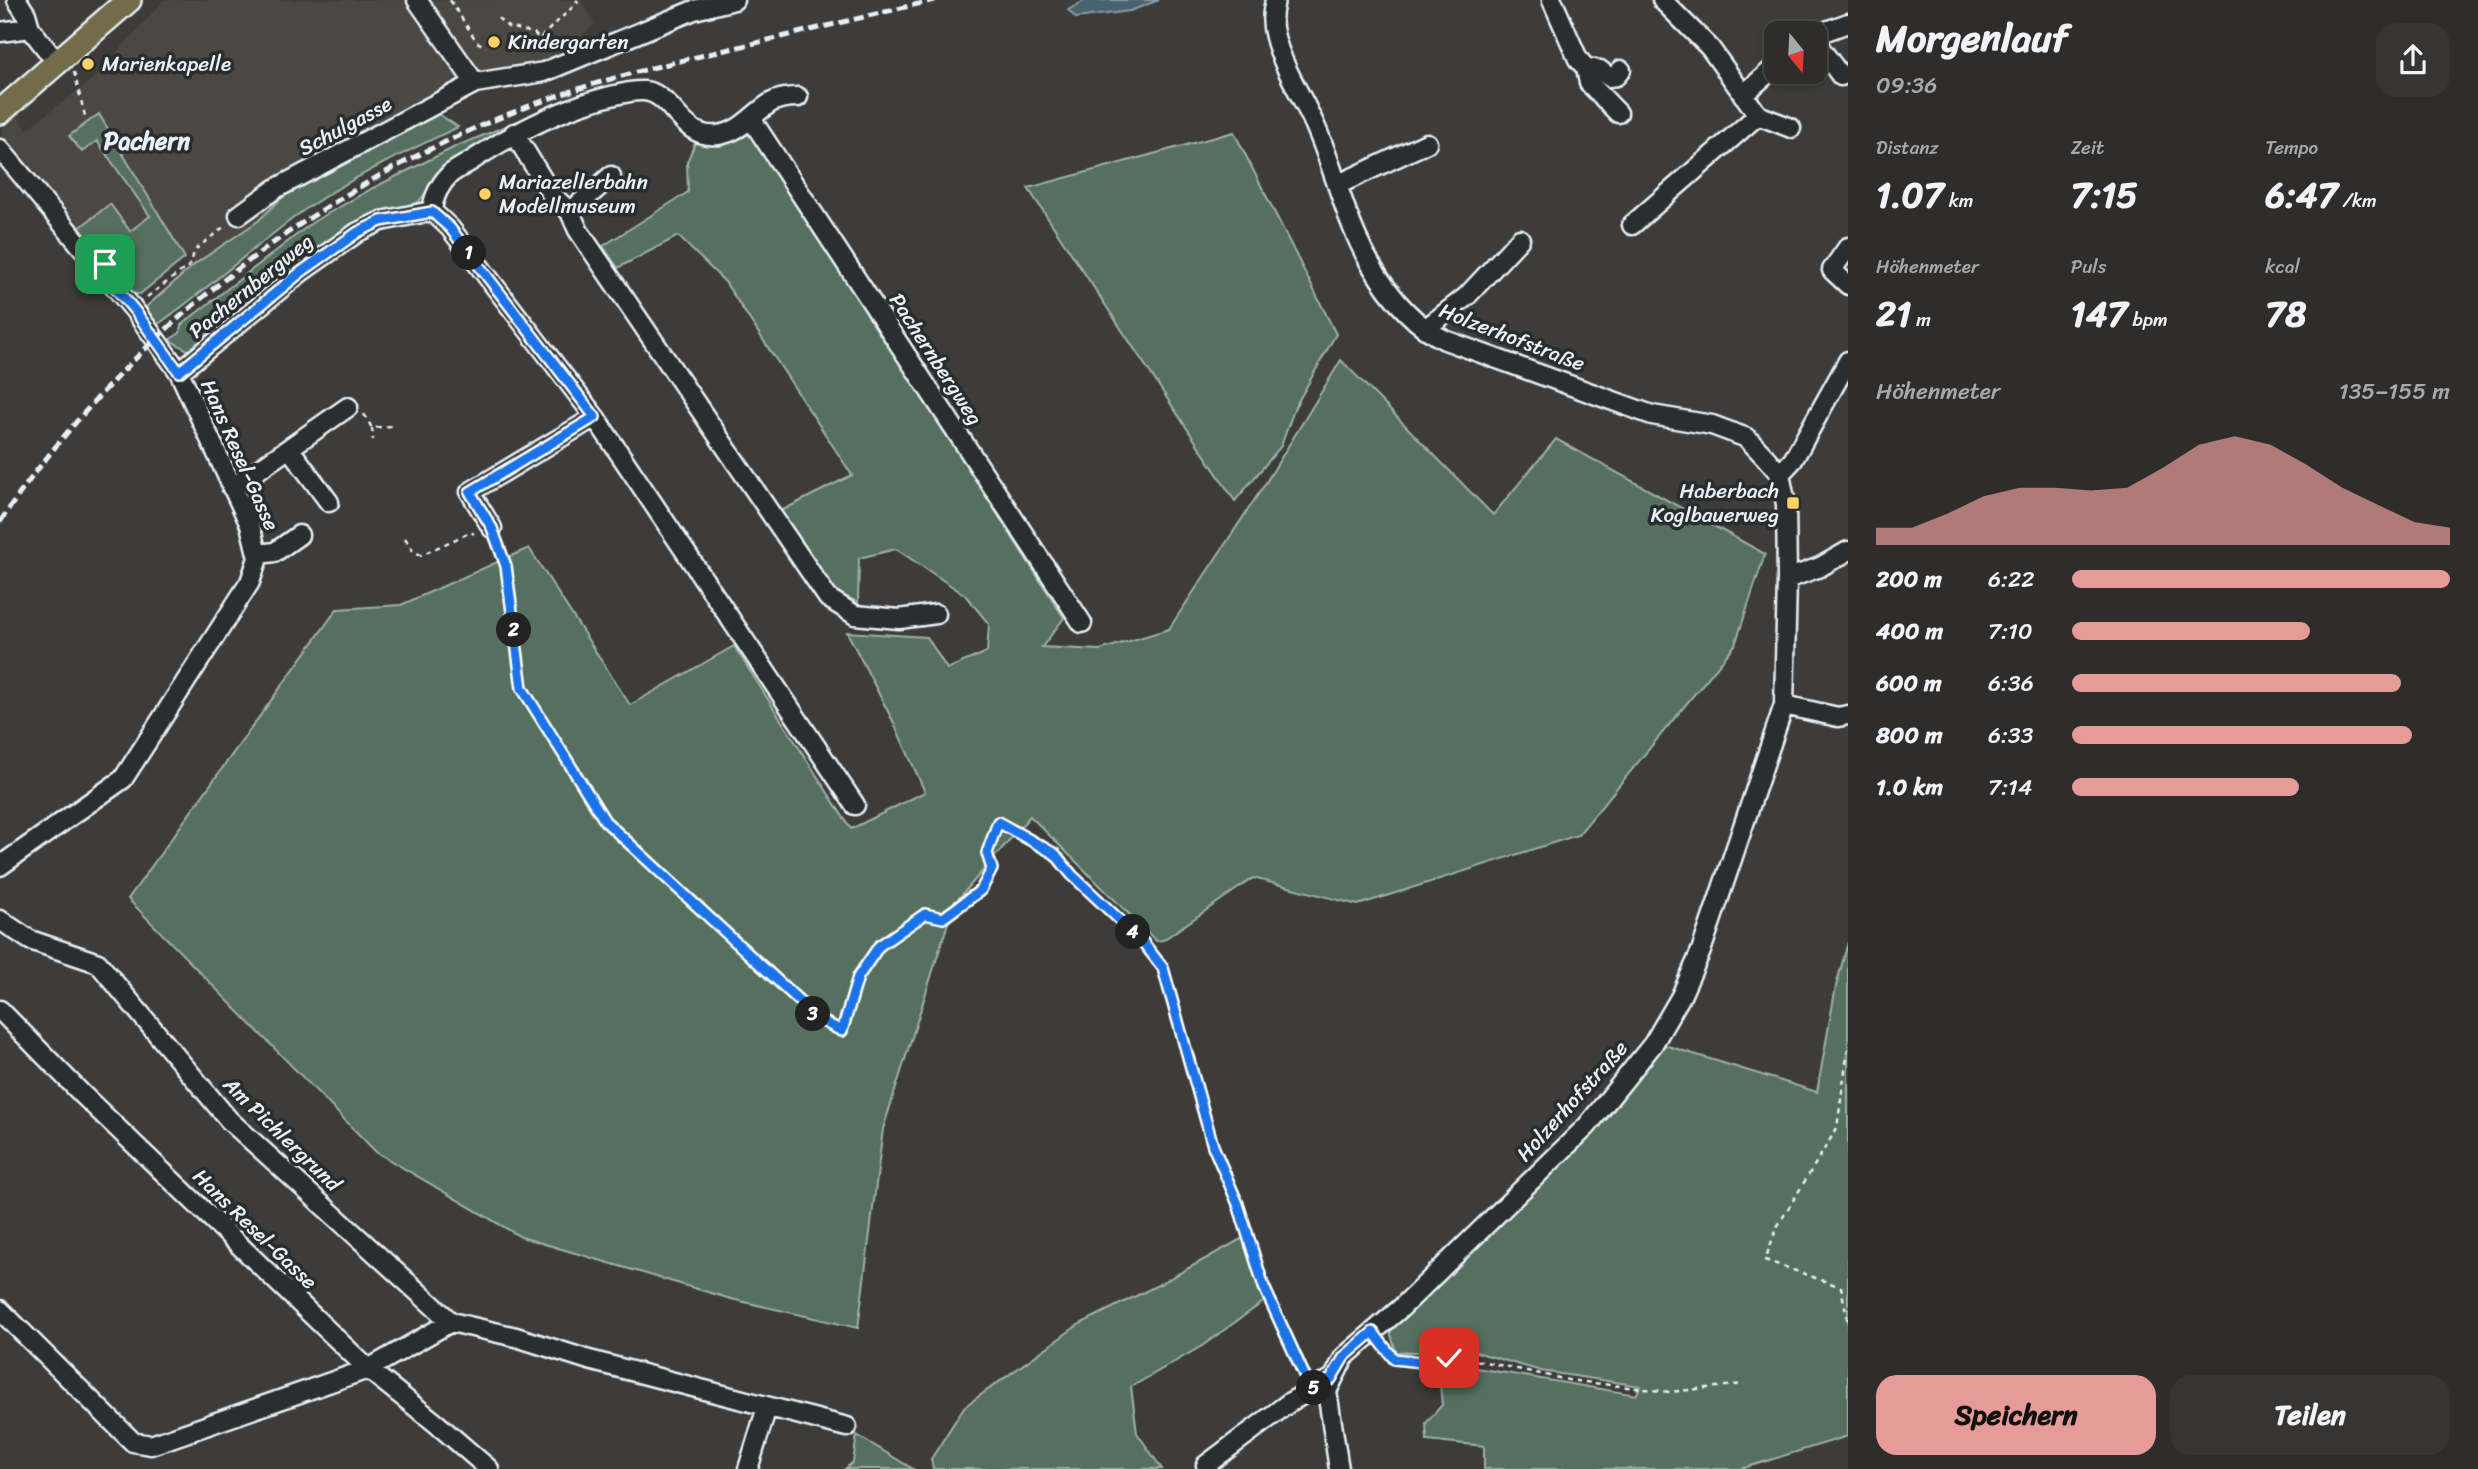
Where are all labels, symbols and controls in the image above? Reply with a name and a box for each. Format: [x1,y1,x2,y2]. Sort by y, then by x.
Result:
text: Morgenlauf [1876,5,2068,72]
north arrow [1764,21,1827,84]
map controls [1764,21,1827,84]
place label: Kindergarten [508,23,629,61]
button: share [2376,23,2450,97]
marker: Kindergarten [486,34,502,50]
place label: Marienkapelle [102,45,231,83]
marker: Marienkapelle [80,56,96,72]
text: 09:36 [1876,65,1937,106]
street label: Schulgasse [291,85,399,167]
district label: Pachern [104,120,190,162]
text: Distanz [1876,131,1939,164]
text: Zeit [2071,131,2104,164]
text: Tempo [2265,131,2318,164]
place label: Mariazellerbahn Modellmuseum [499,163,648,225]
text: 1.07 [1876,164,1944,226]
text: 7:15 [2071,164,2138,226]
text: 6:47 [2265,164,2338,226]
text: km [1944,184,1973,217]
text: /km [2338,184,2377,217]
marker: Mariazellerbahn Modellmuseum [477,186,493,202]
street label: Pachernbergweg [180,223,322,349]
pin [75,234,135,294]
pin: 1 [452,236,486,270]
text: 1 [464,236,473,269]
icon: arrive [86,245,124,283]
text: Höhenmeter [1876,250,1979,283]
text: Puls [2071,250,2107,283]
text: kcal [2265,250,2300,283]
text: 21 [1876,283,1911,345]
text: 147 [2071,283,2128,345]
text: 78 [2265,283,2306,345]
street label: Pachernbergweg [879,285,993,433]
street label: Holzerhofstraße [1433,292,1591,382]
text: m [1911,303,1931,336]
text: bpm [2128,303,2168,336]
text: Höhenmeter [1876,371,2000,412]
text: 135–155 m [2339,371,2450,412]
street label: Hans Resel-Gasse [190,373,290,537]
place label: Haberbach Koglbauerweg [1651,472,1779,534]
marker: Haberbach Koglbauerweg [1785,495,1801,511]
text: 200 m [1876,559,1942,600]
text: 6:22 [1988,559,2035,600]
text: 400 m [1876,611,1943,652]
text: 7:10 [1988,611,2032,652]
pin: 2 [496,612,532,648]
text: 2 [508,613,519,646]
text: 600 m [1876,663,1942,704]
text: 6:36 [1988,663,2034,704]
text: 800 m [1876,715,1943,756]
text: 6:33 [1988,715,2033,756]
text: 1.0 km [1876,767,1943,808]
text: 7:14 [1988,767,2032,808]
pin: 4 [1116,914,1150,950]
text: 4 [1127,915,1138,948]
pin: 3 [796,996,830,1032]
text: 3 [807,997,818,1030]
street label: Holzerhofstraße [1506,1031,1638,1171]
street label: Am Pichlergrund [213,1066,352,1202]
street label: Hans Resel-Gasse [183,1159,327,1299]
pin [1419,1328,1479,1388]
icon: check [1430,1339,1468,1377]
pin: 5 [1296,1370,1332,1406]
text: 5 [1308,1371,1319,1404]
button: Speichern [1876,1375,2156,1455]
button: Teilen [2170,1375,2450,1455]

